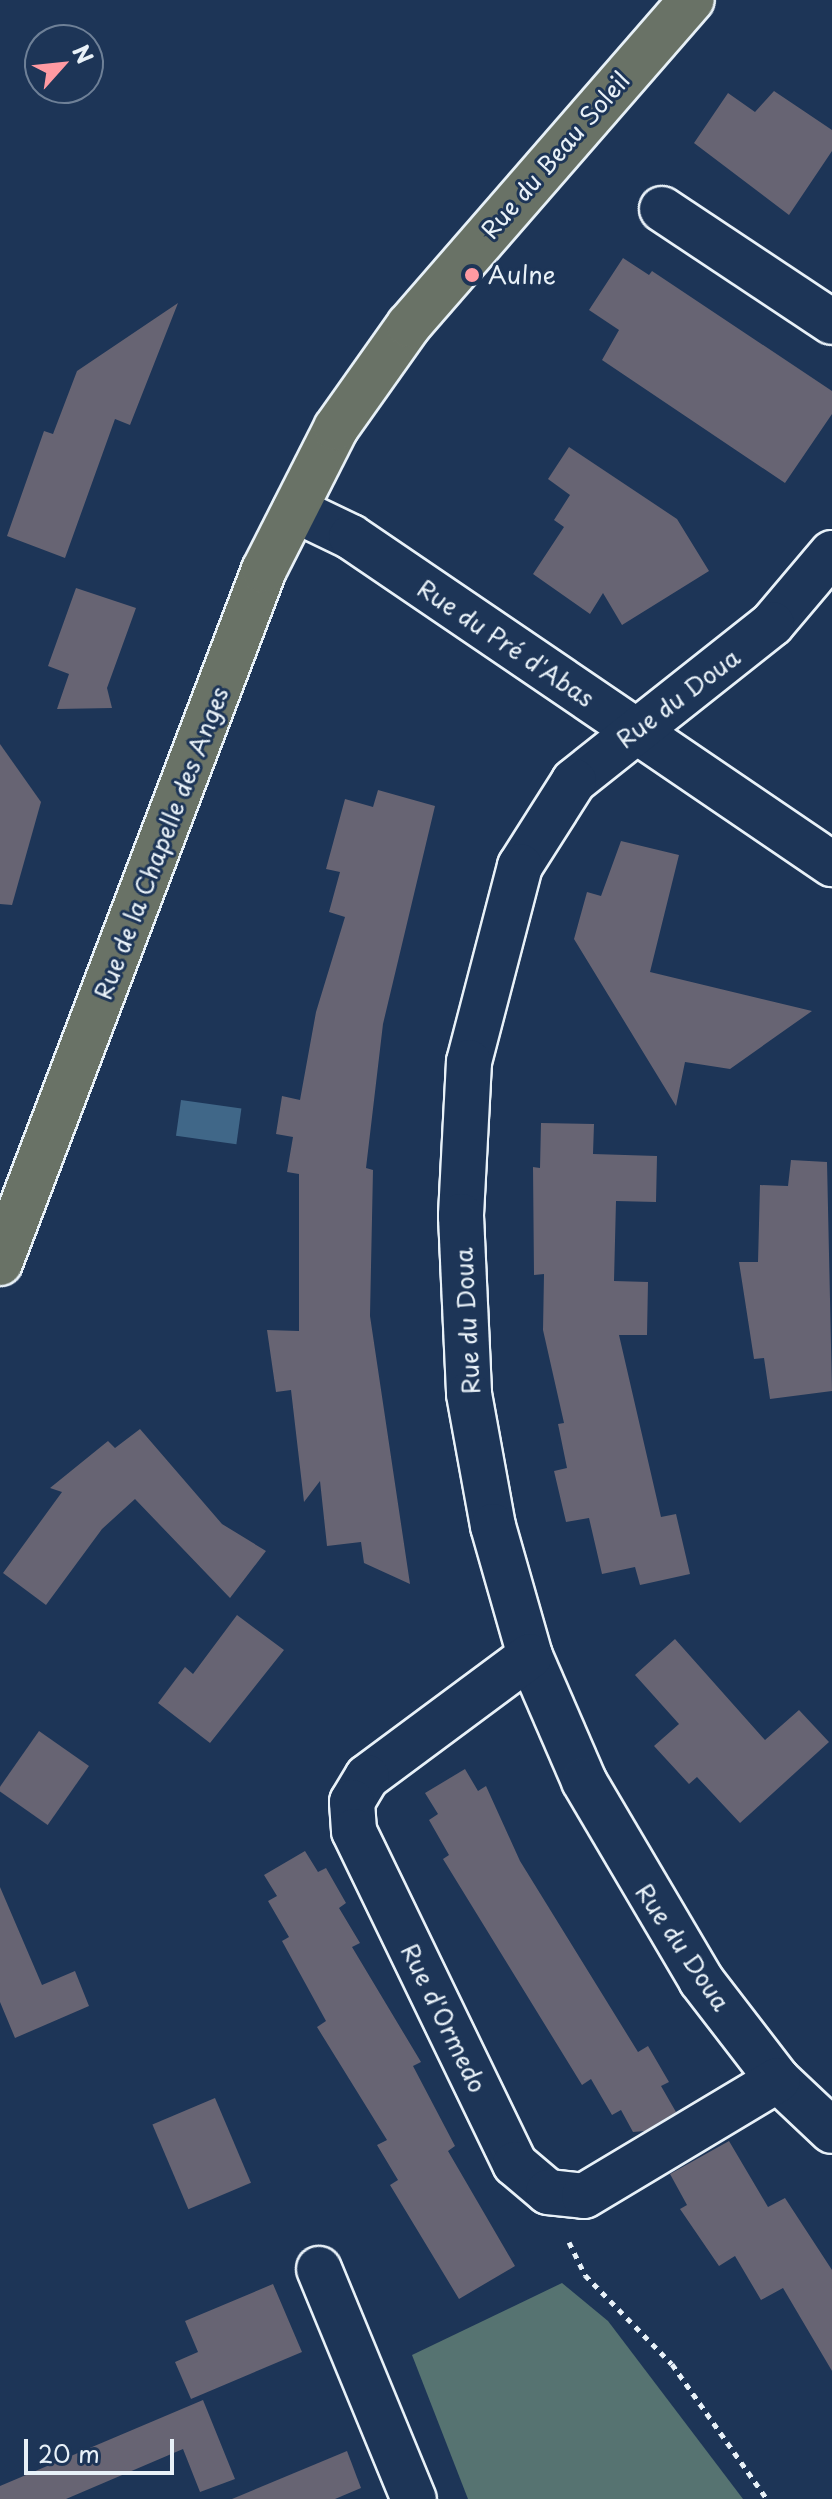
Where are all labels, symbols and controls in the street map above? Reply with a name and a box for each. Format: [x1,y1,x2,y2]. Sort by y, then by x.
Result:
north arrow [24,24,104,104]
text: N [65,39,103,69]
street label: Rue du Beau Soleil [473,64,637,246]
place label: Aulne [488,261,556,289]
marker: Aulne [463,266,481,284]
street label: Rue du Pré d'Abas [411,572,601,714]
street label: Rue du Doua [609,641,747,755]
street label: Rue de la Chapelle des Anges [87,679,235,1007]
street label: Rue du Doua [449,1245,485,1397]
street label: Rue du Doua [629,1877,737,2017]
street label: Rue d'Ormedo [395,1938,493,2098]
scale bar [28,2423,178,2473]
text: 20 m [38,2435,100,2471]

